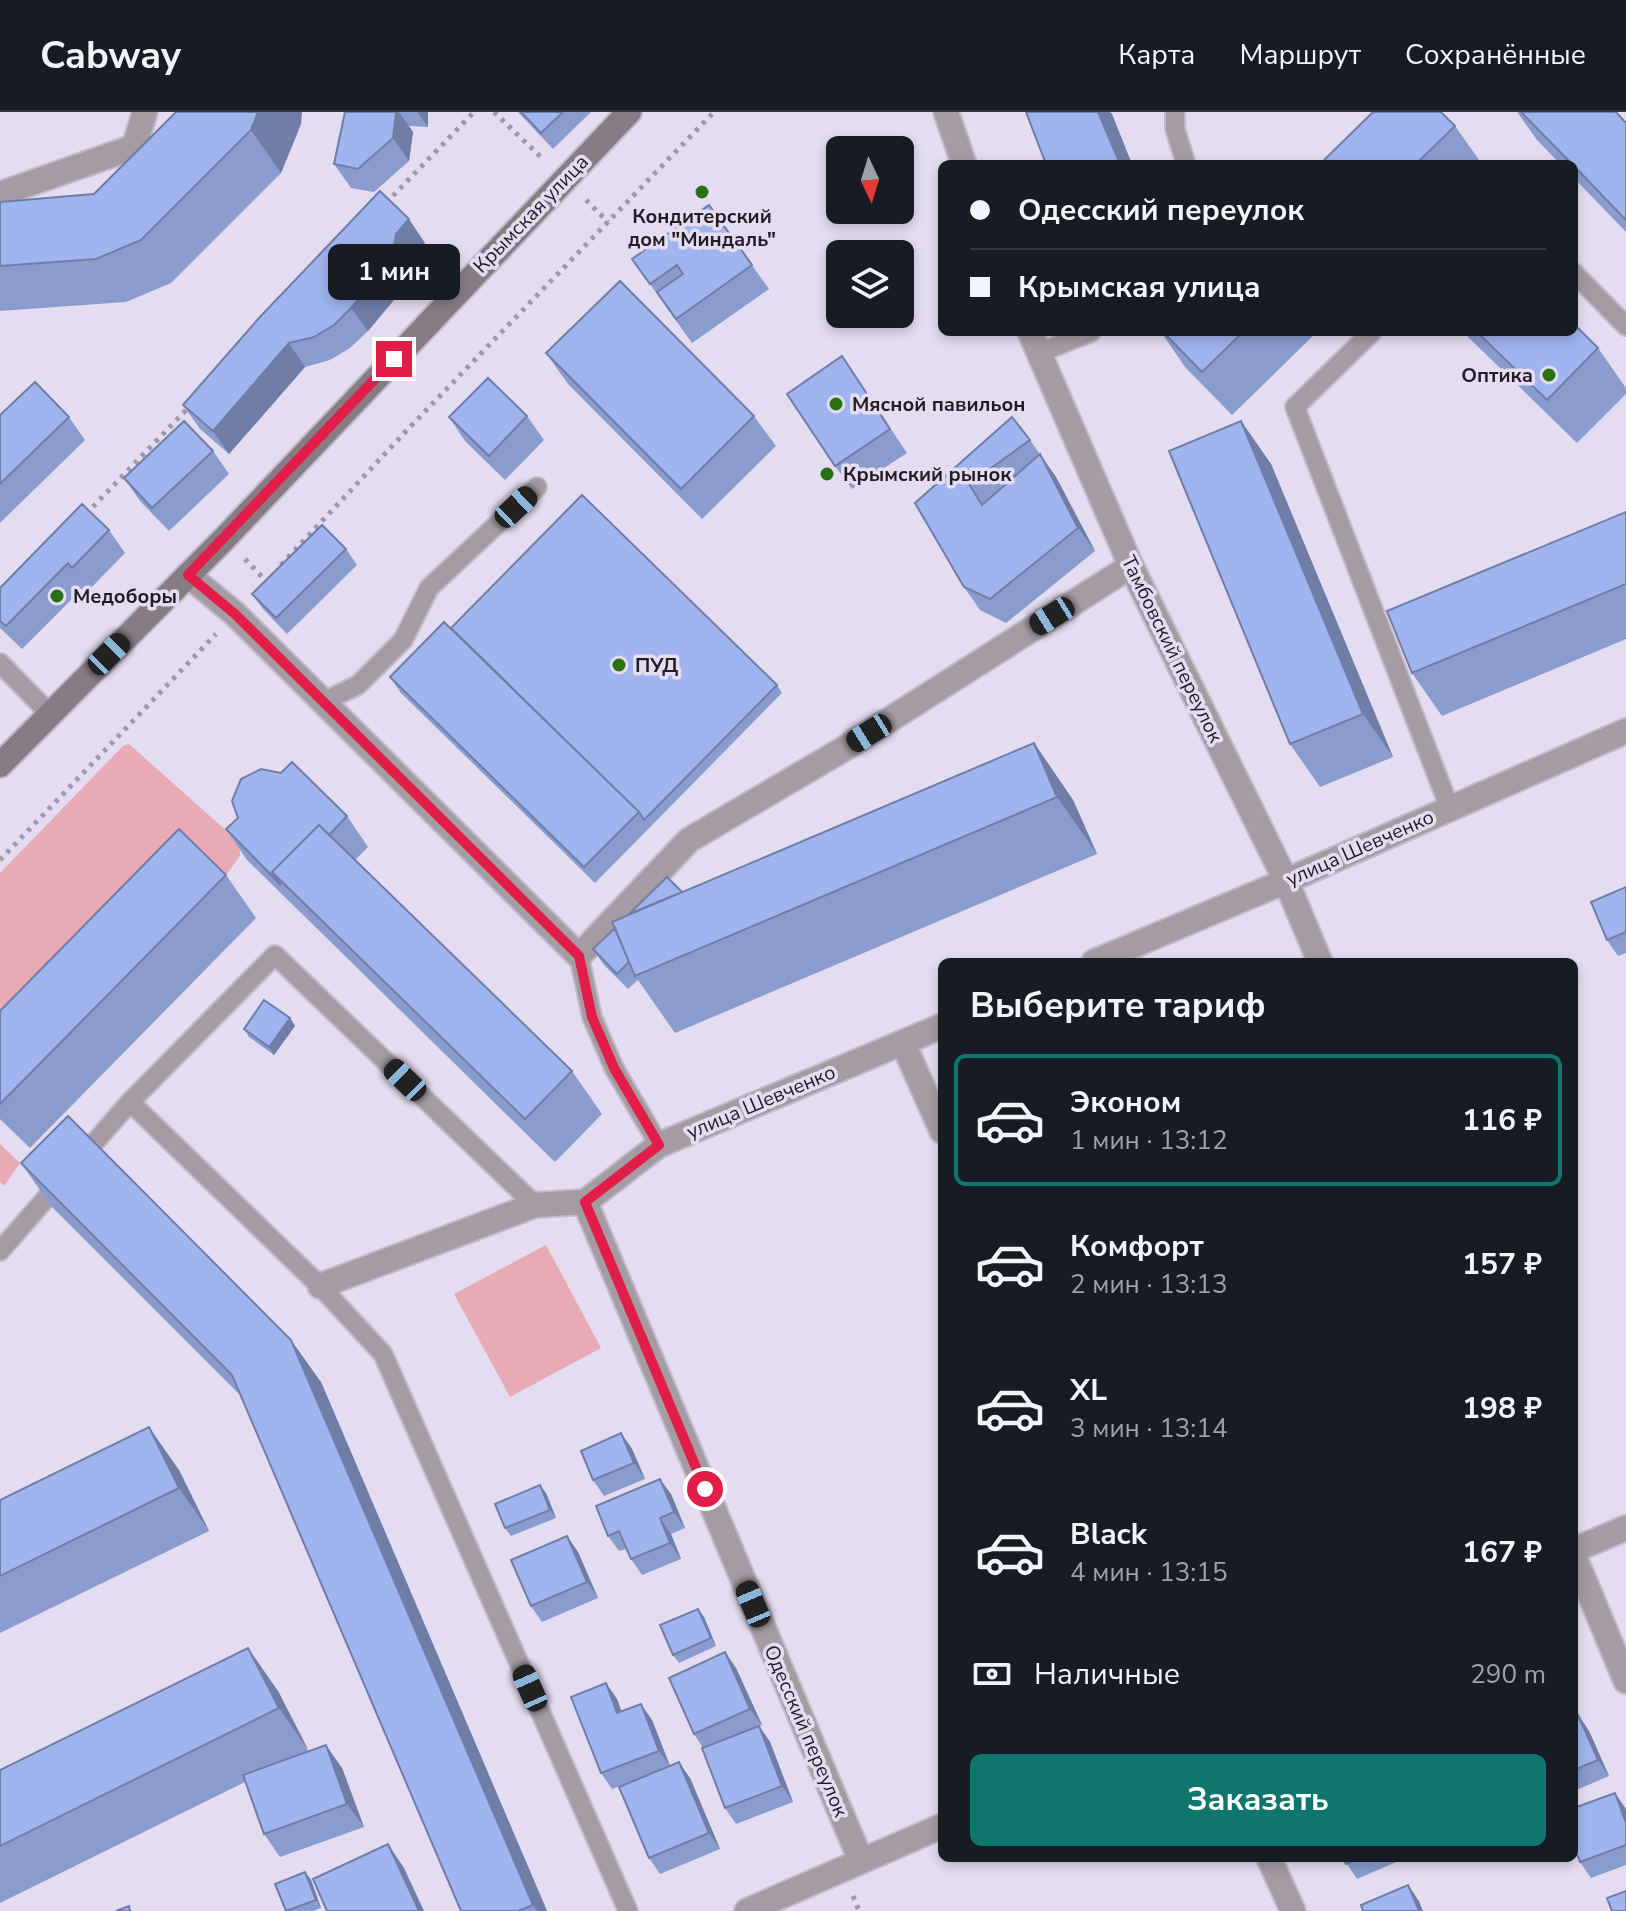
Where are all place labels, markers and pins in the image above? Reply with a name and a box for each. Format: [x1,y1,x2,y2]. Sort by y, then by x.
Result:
marker: Кондитерский дом "Миндаль" [693,183,711,201]
place label: Кондитерский дом "Миндаль" [628,203,776,253]
place label: Оптика [1461,362,1533,389]
marker: Оптика [1540,366,1558,384]
place label: Мясной павильон [852,391,1025,418]
marker: Мясной павильон [827,395,845,413]
place label: Крымский рынок [843,461,1012,488]
marker: Крымский рынок [818,465,836,483]
place label: Медоборы [73,583,177,610]
marker: Медоборы [48,587,66,605]
place label: ПУД [635,652,678,679]
marker: ПУД [610,656,628,674]

